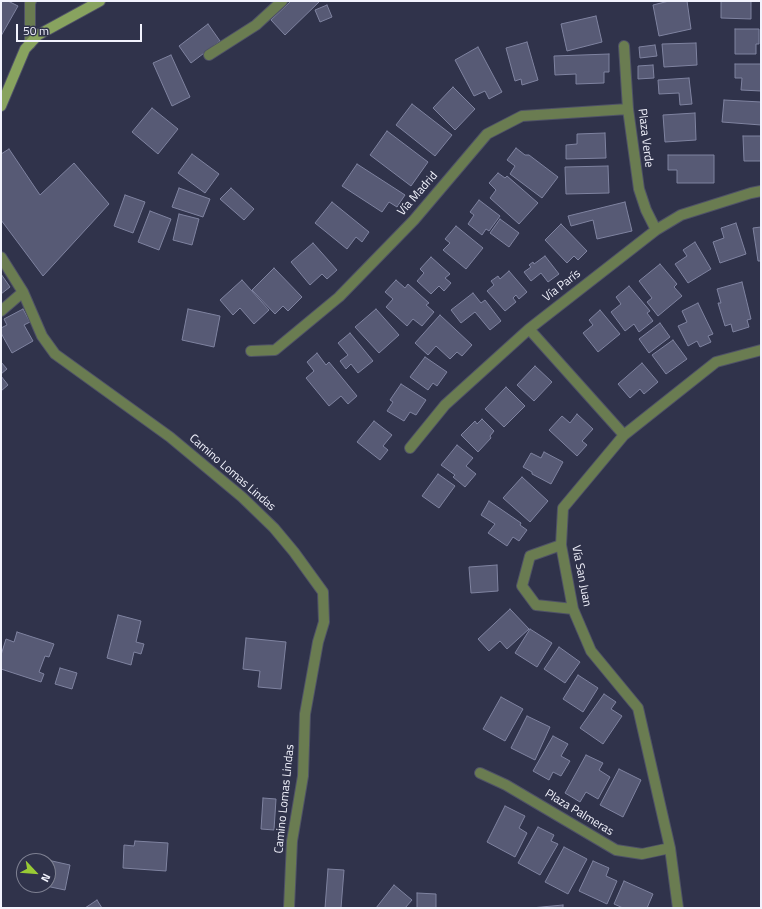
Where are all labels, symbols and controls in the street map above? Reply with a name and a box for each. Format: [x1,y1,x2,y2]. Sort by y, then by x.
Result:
scale bar [18,16,144,42]
text: 50 m [23,21,49,40]
street label: Plaza Verde [634,108,656,168]
street label: Vía Madrid [395,169,441,219]
street label: Vía París [540,267,584,305]
street label: Camino Lomas Lindas [186,432,278,514]
street label: Vía San Juan [568,544,594,608]
street label: Camino Lomas Lindas [272,744,298,854]
street label: Plaza Palmeras [542,787,616,839]
north arrow [16,853,56,893]
text: N [37,871,55,885]

